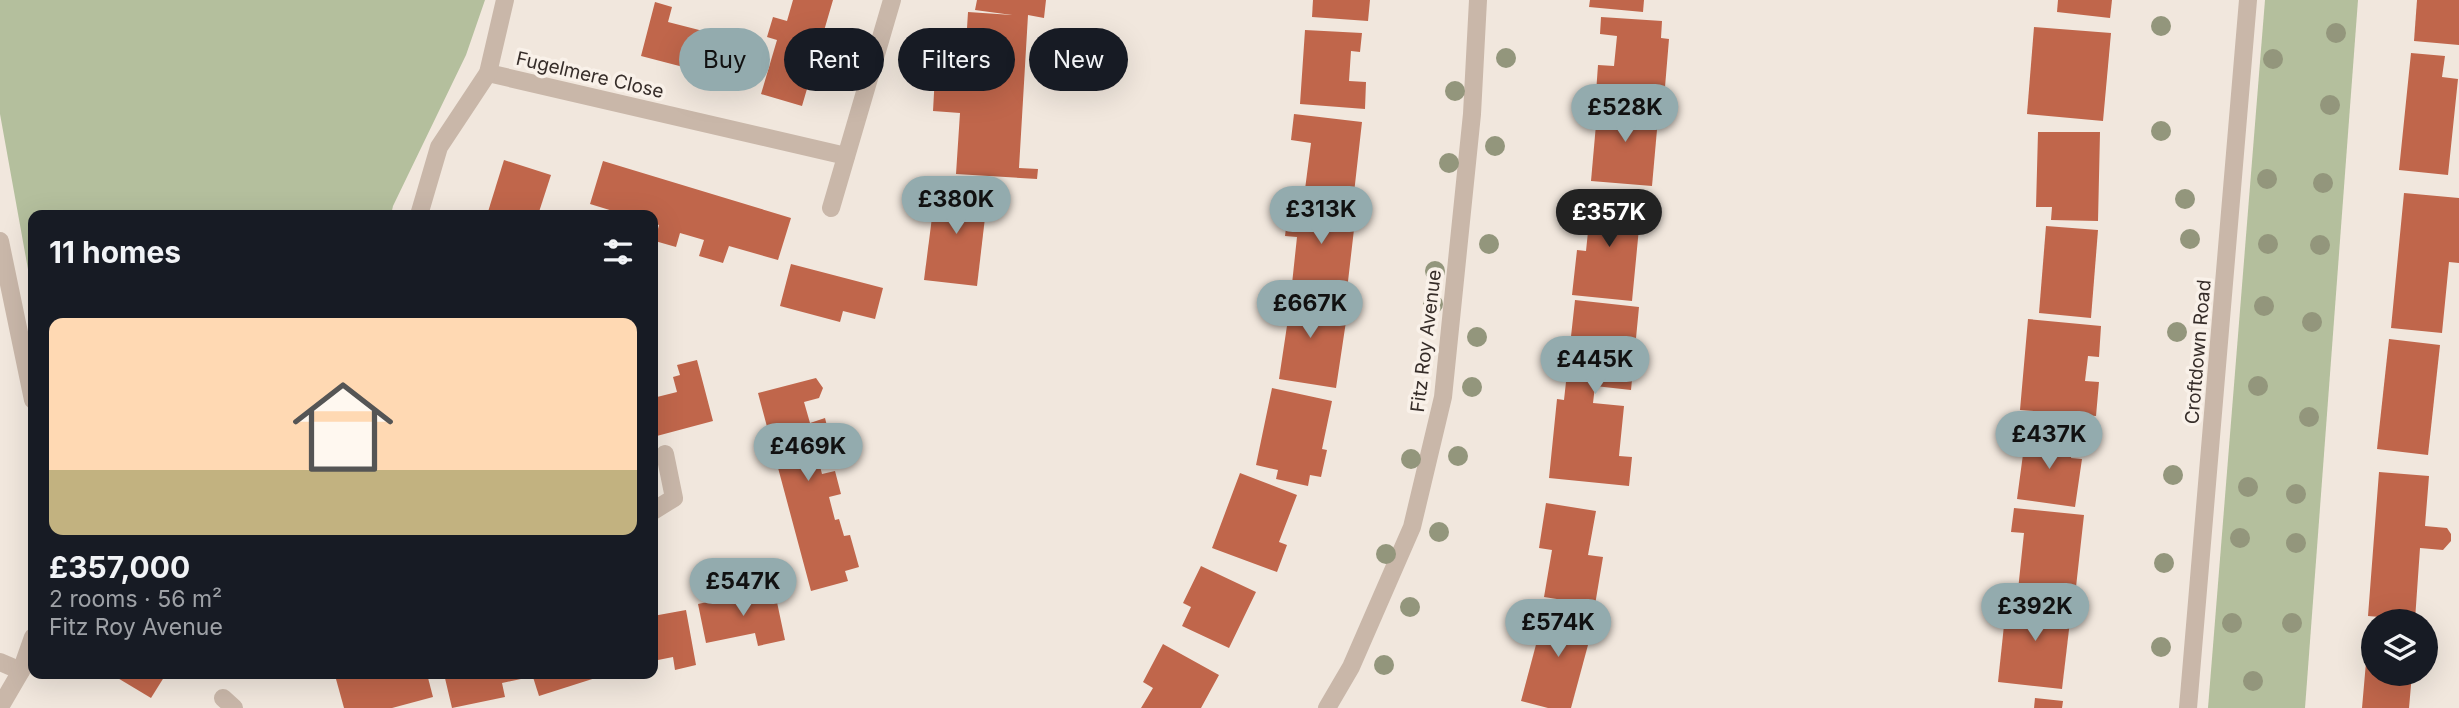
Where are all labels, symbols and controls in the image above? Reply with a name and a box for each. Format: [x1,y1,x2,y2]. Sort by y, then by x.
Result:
chip: Buy [679,28,770,91]
chip: Rent [784,28,884,91]
chip: Filters [898,28,1015,91]
chip: New [1029,28,1128,91]
street label: Fugelmere Close [514,47,666,103]
pin: £528K [1576,85,1674,144]
text: £528K [1587,93,1663,121]
pin: £380K [907,176,1005,236]
text: £380K [918,185,994,213]
pin: £313K [1272,187,1370,246]
pin: £357K [1560,190,1658,249]
text: £313K [1286,195,1356,223]
text: £357K [1572,198,1646,226]
icon: filters [599,233,637,271]
text: 11 homes [49,234,181,270]
street label: Fitz Roy Avenue [1406,268,1446,414]
street label: Croftdown Road [2180,279,2216,425]
pin: £667K [1261,280,1359,340]
text: £667K [1273,289,1347,317]
pin: £445K [1546,336,1644,396]
text: £445K [1556,345,1634,373]
icon: home [280,364,406,490]
pin: £437K [2000,412,2098,471]
text: £437K [2011,420,2087,448]
pin: £469K [759,424,857,483]
text: £469K [770,432,846,460]
text: £357,000 [49,549,190,585]
pin: £547K [694,558,792,618]
text: £547K [706,567,780,595]
pin: £392K [1986,584,2084,643]
text: 2 rooms · 56 m² [49,585,222,613]
text: £392K [1997,592,2073,620]
pin: £574K [1509,600,1607,659]
text: £574K [1521,608,1595,636]
map controls [2361,609,2438,686]
button: layers [2361,609,2438,686]
text: Fitz Roy Avenue [49,613,223,641]

